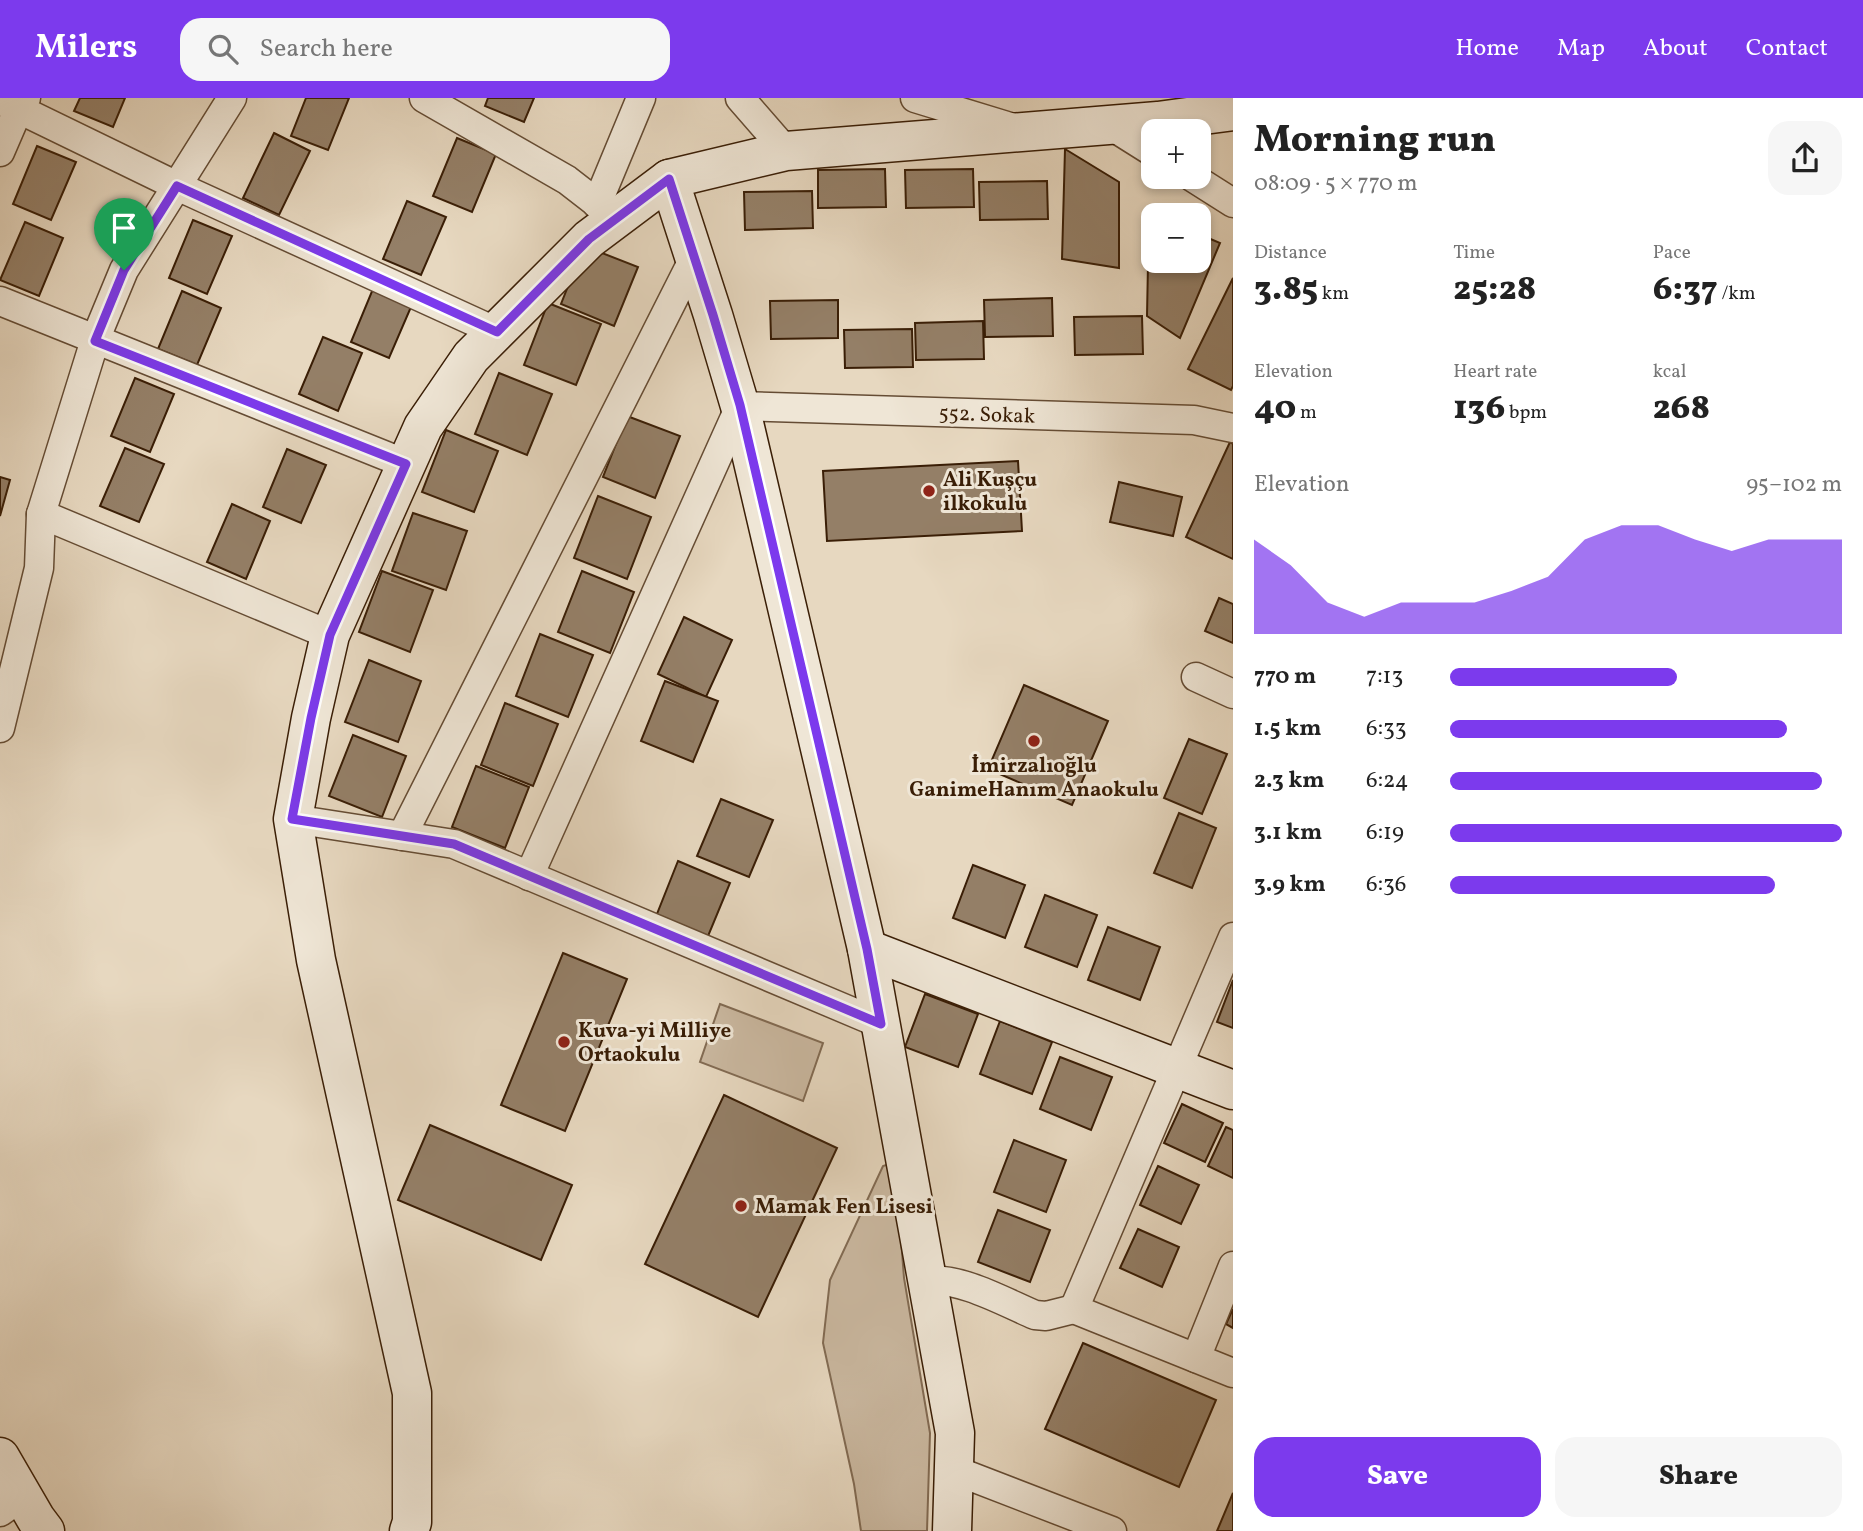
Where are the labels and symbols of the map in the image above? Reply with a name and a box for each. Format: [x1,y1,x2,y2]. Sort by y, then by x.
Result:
pin [94,198,154,270]
street label: 552. Sokak [938,399,1036,432]
place label: Ali Kuşçu ilkokulu [943,466,1037,519]
marker: Ali Kuşçu ilkokulu [921,483,937,499]
marker: İmirzalıoğlu GanimeHanım Anaokulu [1026,733,1042,749]
place label: İmirzalıoğlu GanimeHanım Anaokulu [909,752,1159,805]
place label: Kuva-yi Milliye Ortaokulu [578,1017,731,1070]
marker: Kuva-yi Milliye Ortaokulu [556,1034,572,1050]
place label: Mamak Fen Lisesi [755,1193,933,1222]
marker: Mamak Fen Lisesi [733,1198,749,1214]

